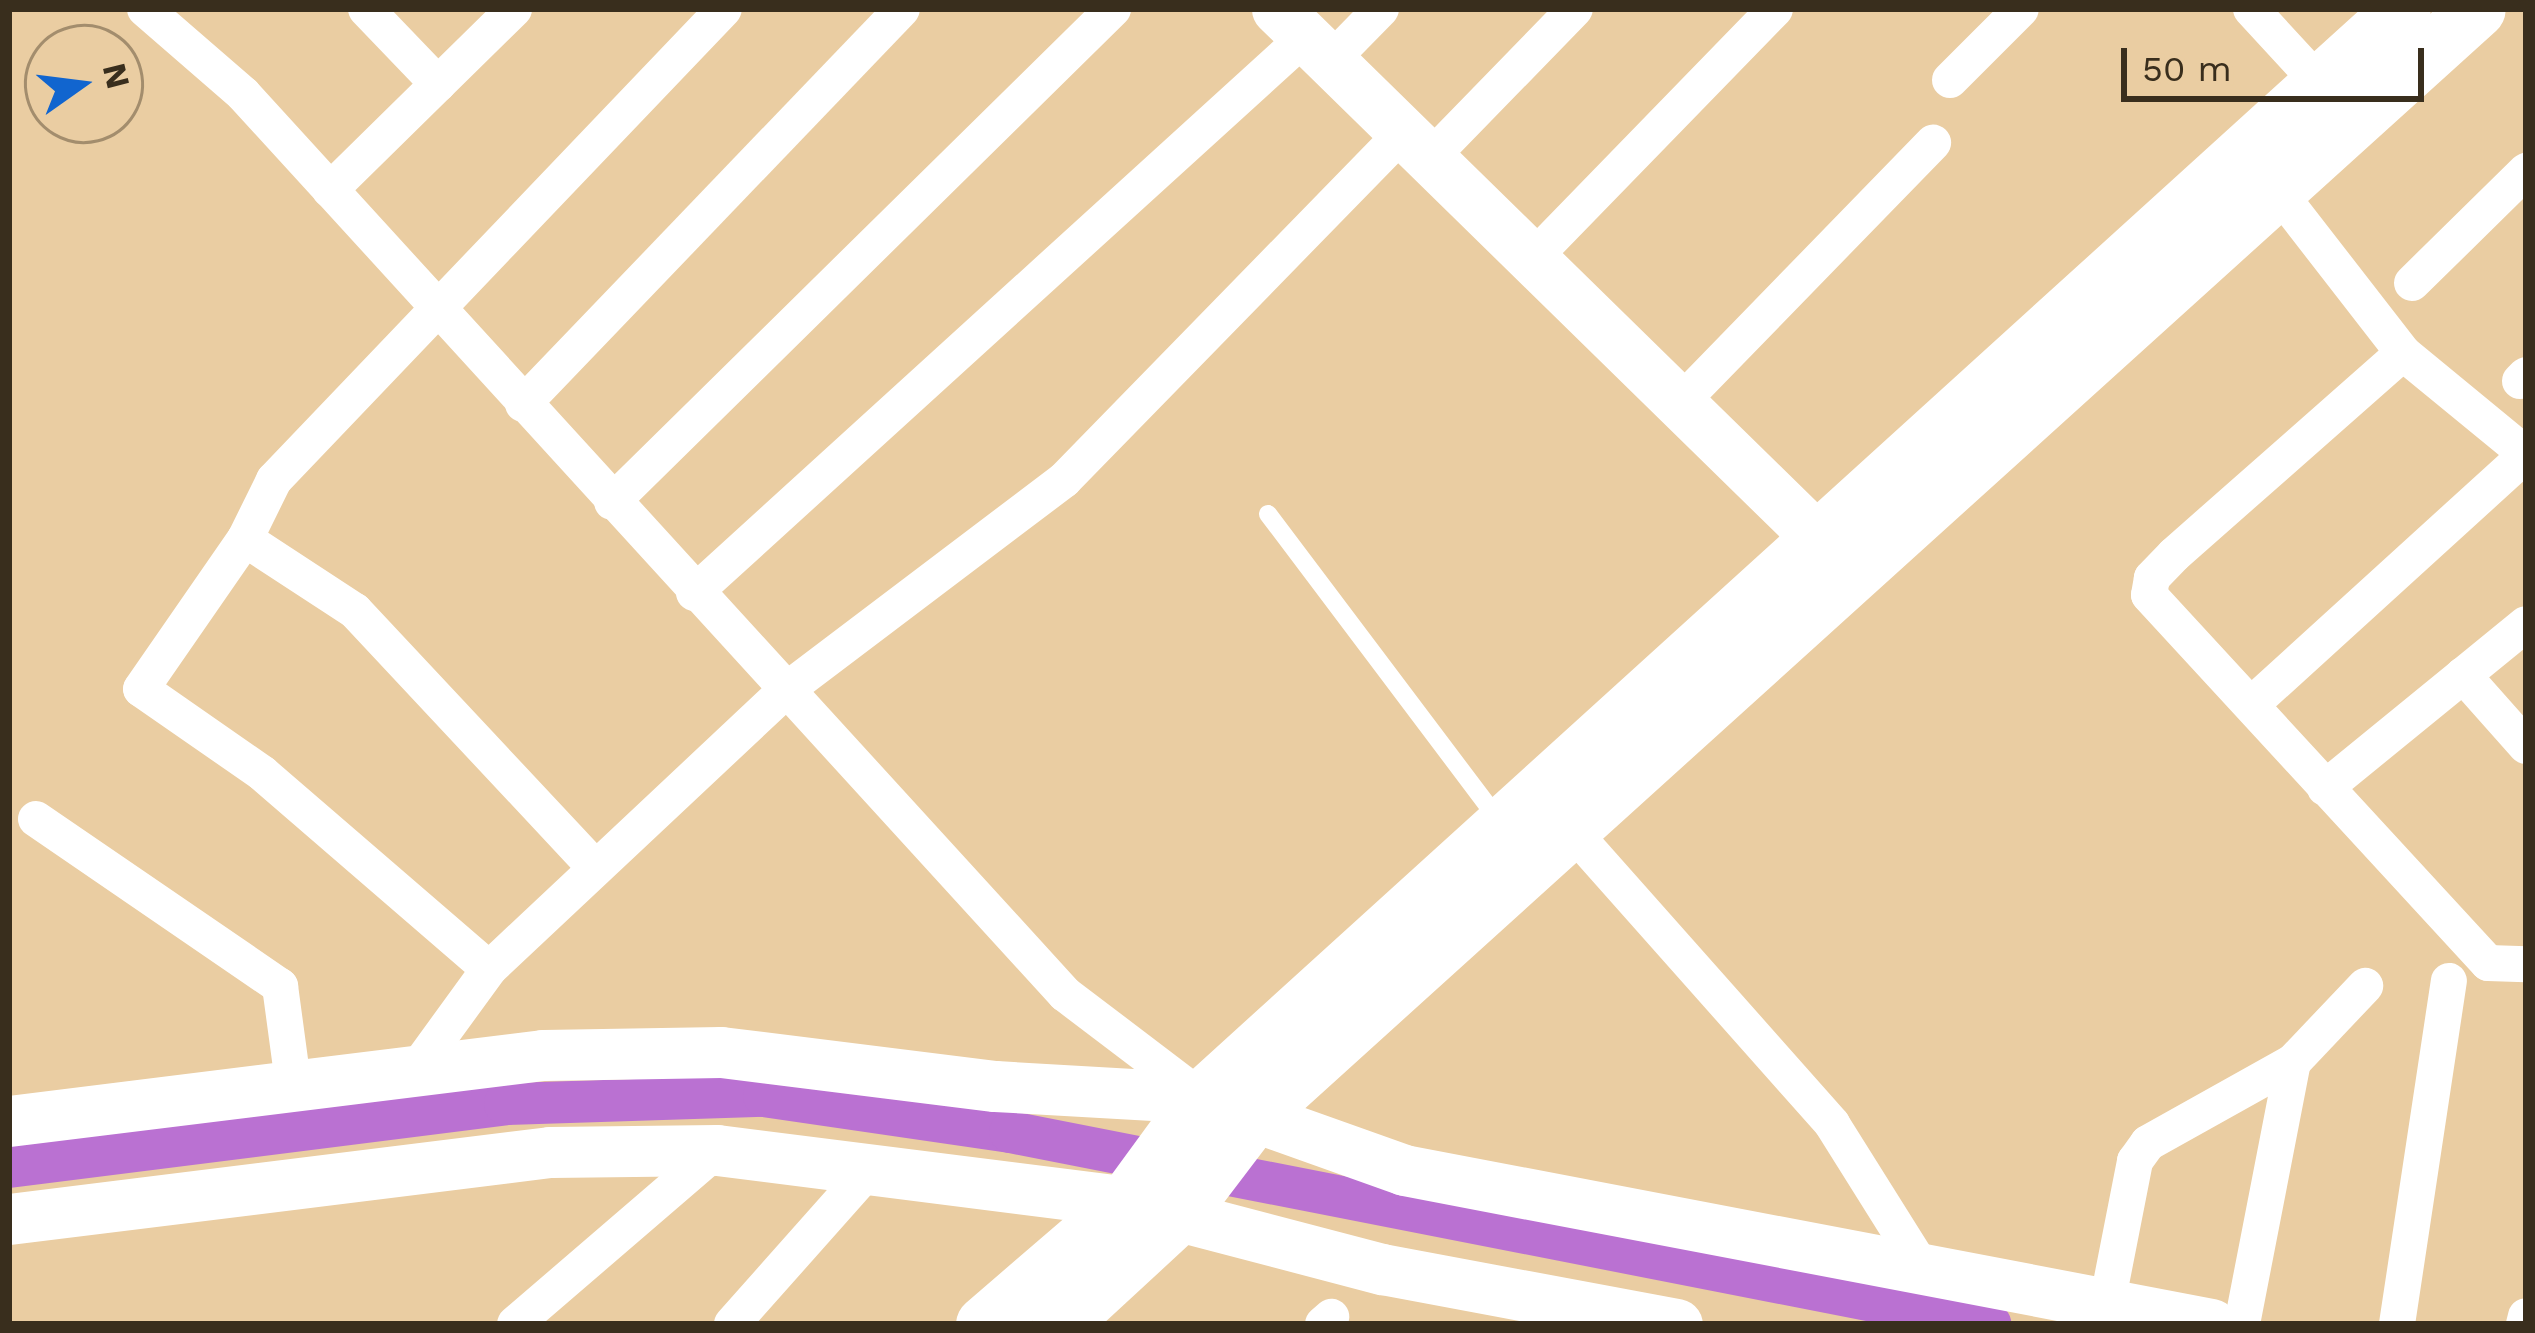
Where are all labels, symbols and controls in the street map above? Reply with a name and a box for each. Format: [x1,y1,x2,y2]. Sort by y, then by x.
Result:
north arrow [24,24,144,144]
scale bar [2127,24,2430,98]
text: 50 m [2142,48,2232,90]
text: N [95,59,138,92]

